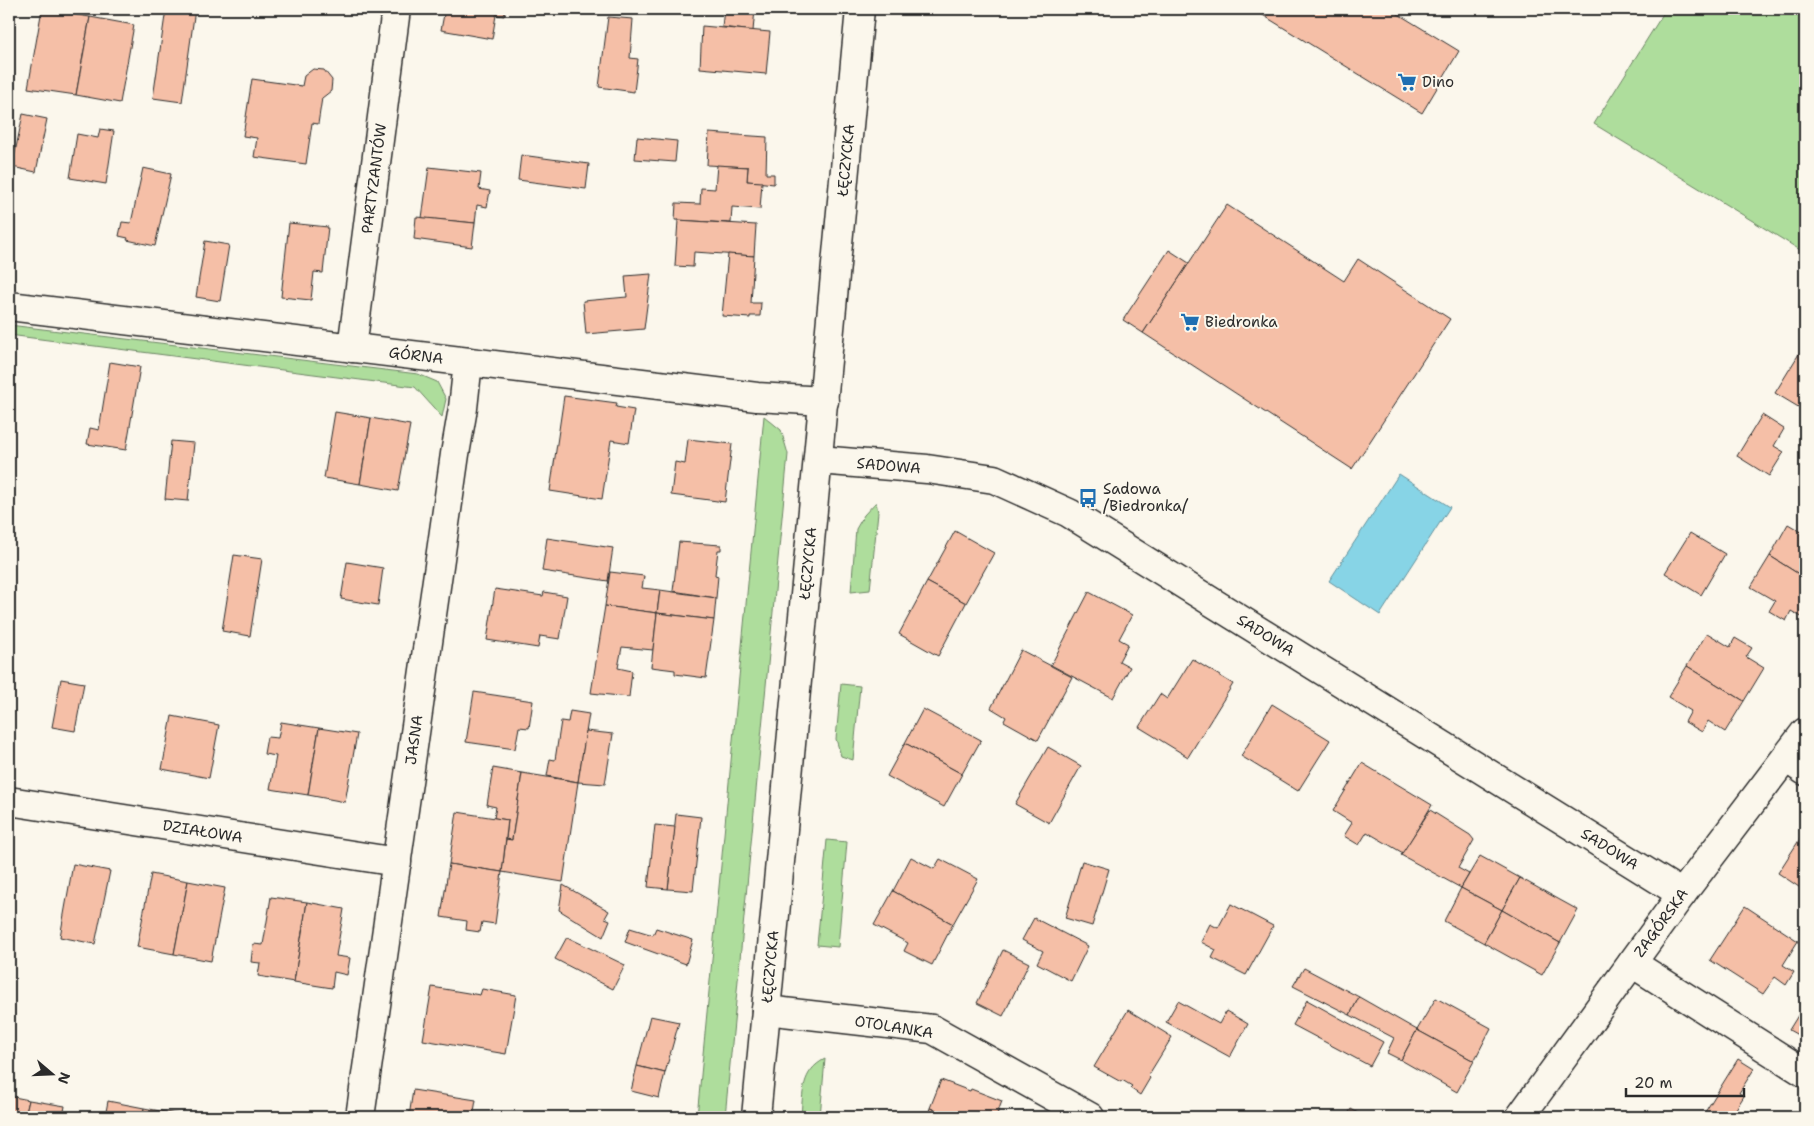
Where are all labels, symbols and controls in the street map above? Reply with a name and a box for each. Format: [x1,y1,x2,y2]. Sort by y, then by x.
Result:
supermarket icon: Dino [1396,71,1418,93]
place label: Dino [1422,72,1454,92]
street label: PARTYZANTÓW [357,122,391,235]
street label: ŁĘCZYCKA [832,123,859,198]
supermarket icon: Biedronka [1179,311,1201,333]
place label: Biedronka [1205,312,1278,332]
street label: GÓRNA [388,342,445,369]
street label: SADOWA [856,453,922,478]
place label: Sadowa /Biedronka/ [1103,479,1189,516]
bus stop icon: Sadowa /Biedronka/ [1077,487,1099,509]
street label: ŁĘCZYCKA [795,526,821,602]
street label: SADOWA [1233,610,1298,661]
street label: JASNA [401,713,428,766]
street label: DZIAŁOWA [161,815,244,848]
street label: SADOWA [1577,824,1642,875]
street label: ZAGÓRSKA [1629,884,1693,961]
street label: ŁĘCZYCKA [757,929,783,1005]
street label: OTOLANKA [853,1011,935,1043]
north arrow [28,1048,78,1098]
scale bar [1626,1066,1744,1098]
text: N [54,1070,75,1086]
text: 20 m [1634,1073,1673,1093]

